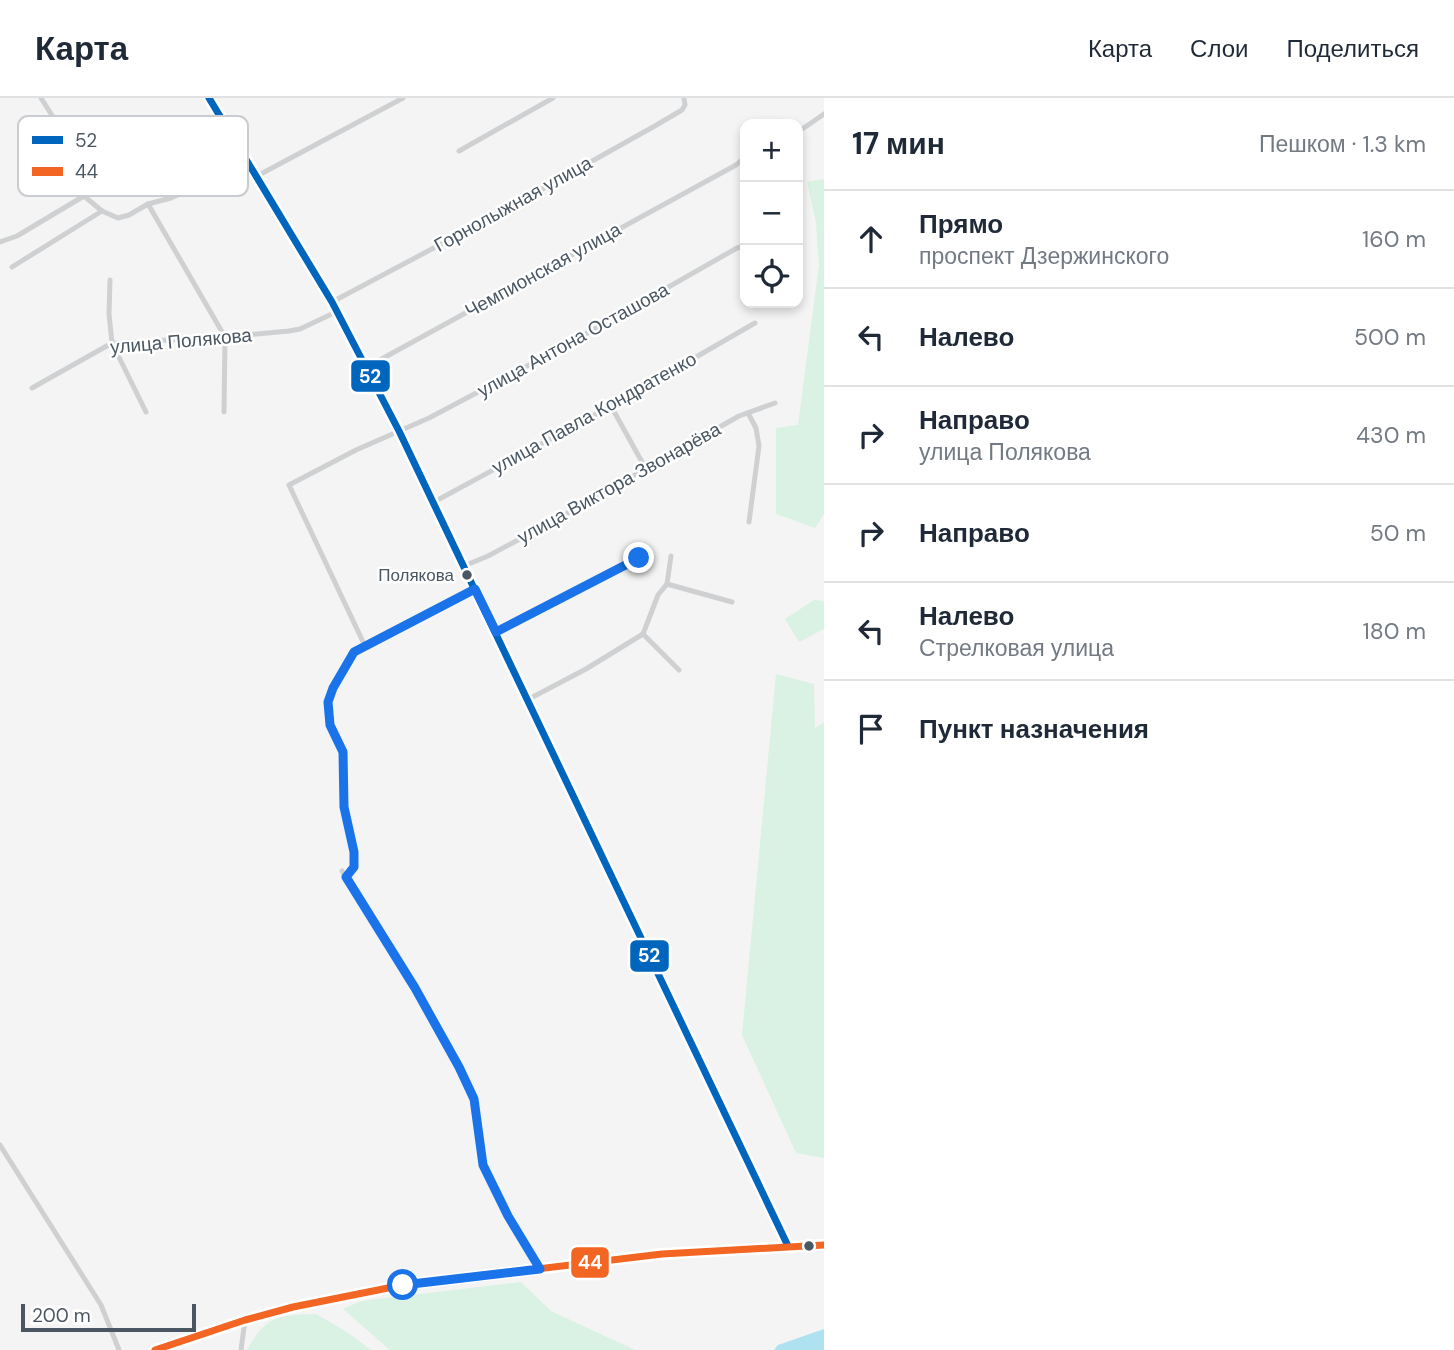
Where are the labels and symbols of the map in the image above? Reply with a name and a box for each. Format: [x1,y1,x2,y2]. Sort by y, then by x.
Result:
legend [18,116,248,196]
text: 52 [75,128,97,153]
street label: Горнолыжная улица [430,150,597,258]
text: 44 [75,159,98,184]
street label: Чемпионская улица [461,217,626,323]
street label: улица Антона Осташова [473,277,674,403]
street label: улица Полякова [109,322,253,360]
street label: улица Павла Кондратенко [487,346,701,480]
line badge: 52 [350,359,391,393]
text: 52 [359,364,381,389]
street label: улица Виктора Звонарёва [513,416,726,549]
route end [623,542,654,573]
place label: Полякова [378,564,455,586]
marker: Полякова [460,568,474,582]
line badge: 52 [629,939,670,973]
text: 52 [638,943,660,968]
unlabelled marker [802,1239,816,1253]
line badge: 44 [570,1246,610,1279]
text: 44 [578,1250,602,1275]
route start [387,1269,418,1300]
scale bar [21,1301,196,1333]

